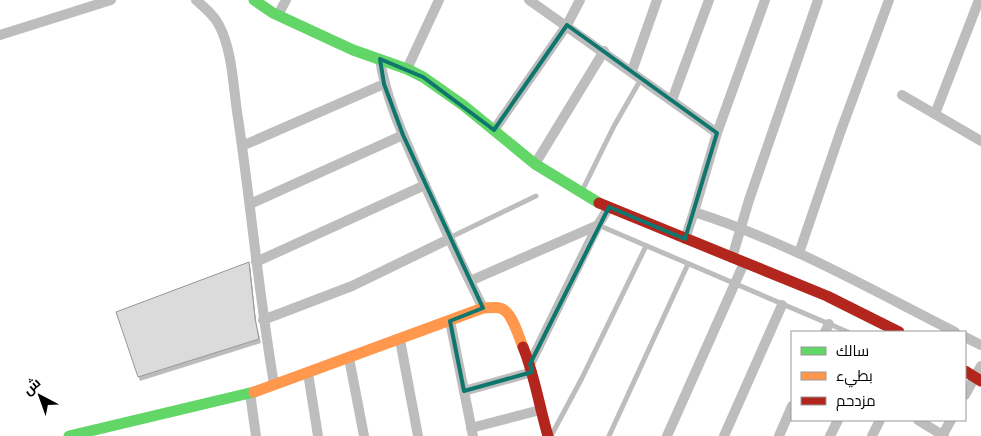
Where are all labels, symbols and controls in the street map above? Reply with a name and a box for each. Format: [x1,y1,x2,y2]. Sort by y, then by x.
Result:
legend [791,331,966,421]
text: سالك [836,341,869,360]
text: بطيء [836,366,873,388]
north arrow [15,371,65,421]
text: ش [19,373,44,399]
text: مزدحم [836,391,876,411]

